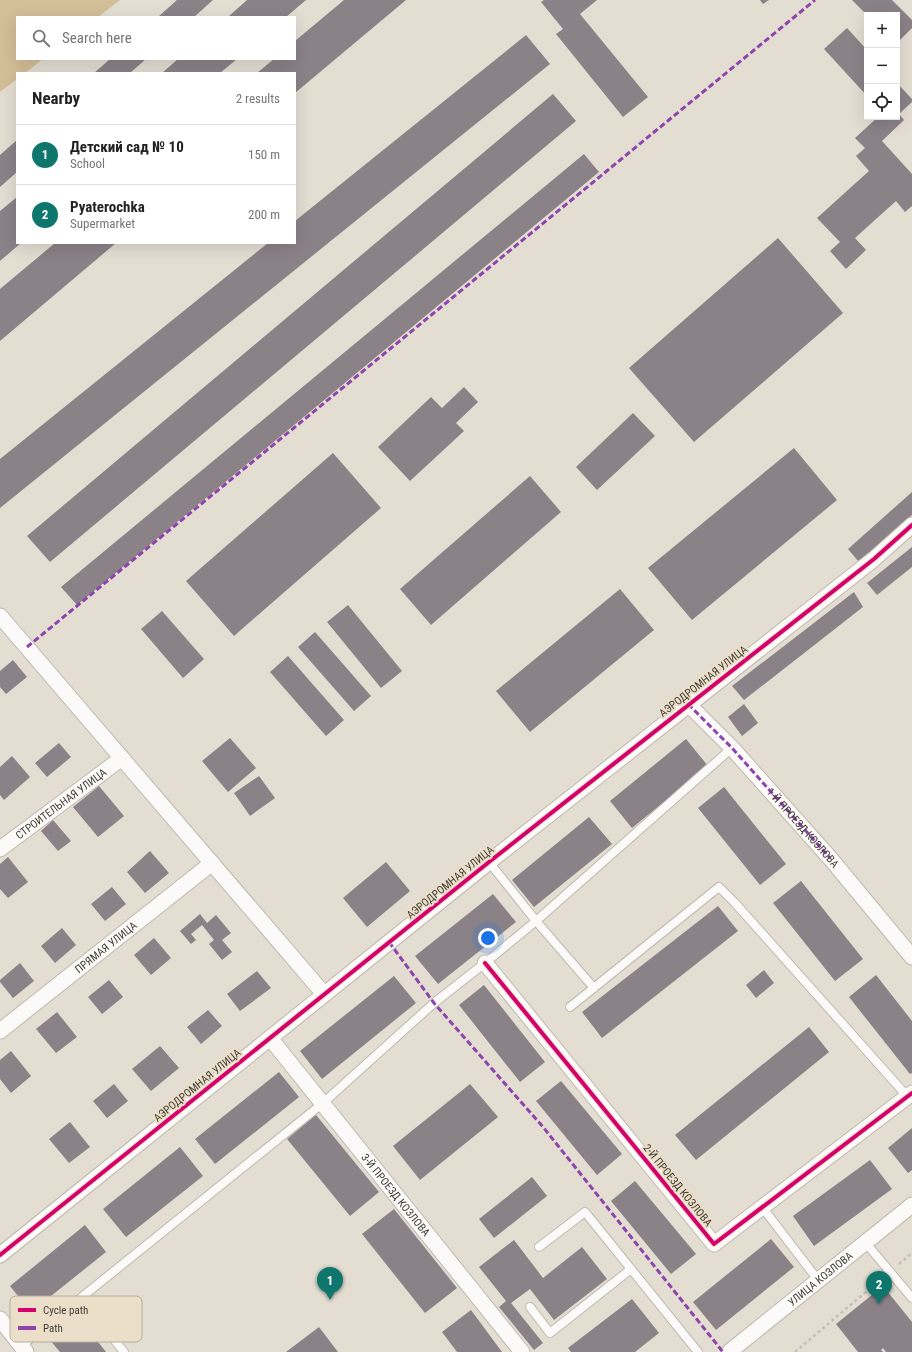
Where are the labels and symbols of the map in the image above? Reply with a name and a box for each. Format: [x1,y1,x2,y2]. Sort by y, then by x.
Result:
street label: АЭРОДРОМНАЯ УЛИЦА [657,642,751,720]
street label: СТРОИТЕЛЬНАЯ УЛИЦА [13,765,110,842]
street label: 1-Й ПРОЕЗД КОЗЛОВА [764,786,842,871]
street label: АЭРОДРОМНАЯ УЛИЦА [404,843,497,922]
street label: ПРЯМАЯ УЛИЦА [73,919,140,976]
your location [478,928,498,948]
street label: АЭРОДРОМНАЯ УЛИЦА [151,1046,244,1125]
street label: 2-Й ПРОЕЗД КОЗЛОВА [640,1142,715,1230]
street label: 3-Й ПРОЕЗД КОЗЛОВА [358,1151,433,1239]
street label: УЛИЦА КОЗЛОВА [786,1249,856,1309]
pin: 1 [317,1267,343,1300]
pin: 2 [866,1271,892,1304]
legend [10,1296,142,1342]
text: Cycle path [43,1304,88,1317]
text: Path [43,1322,63,1335]

